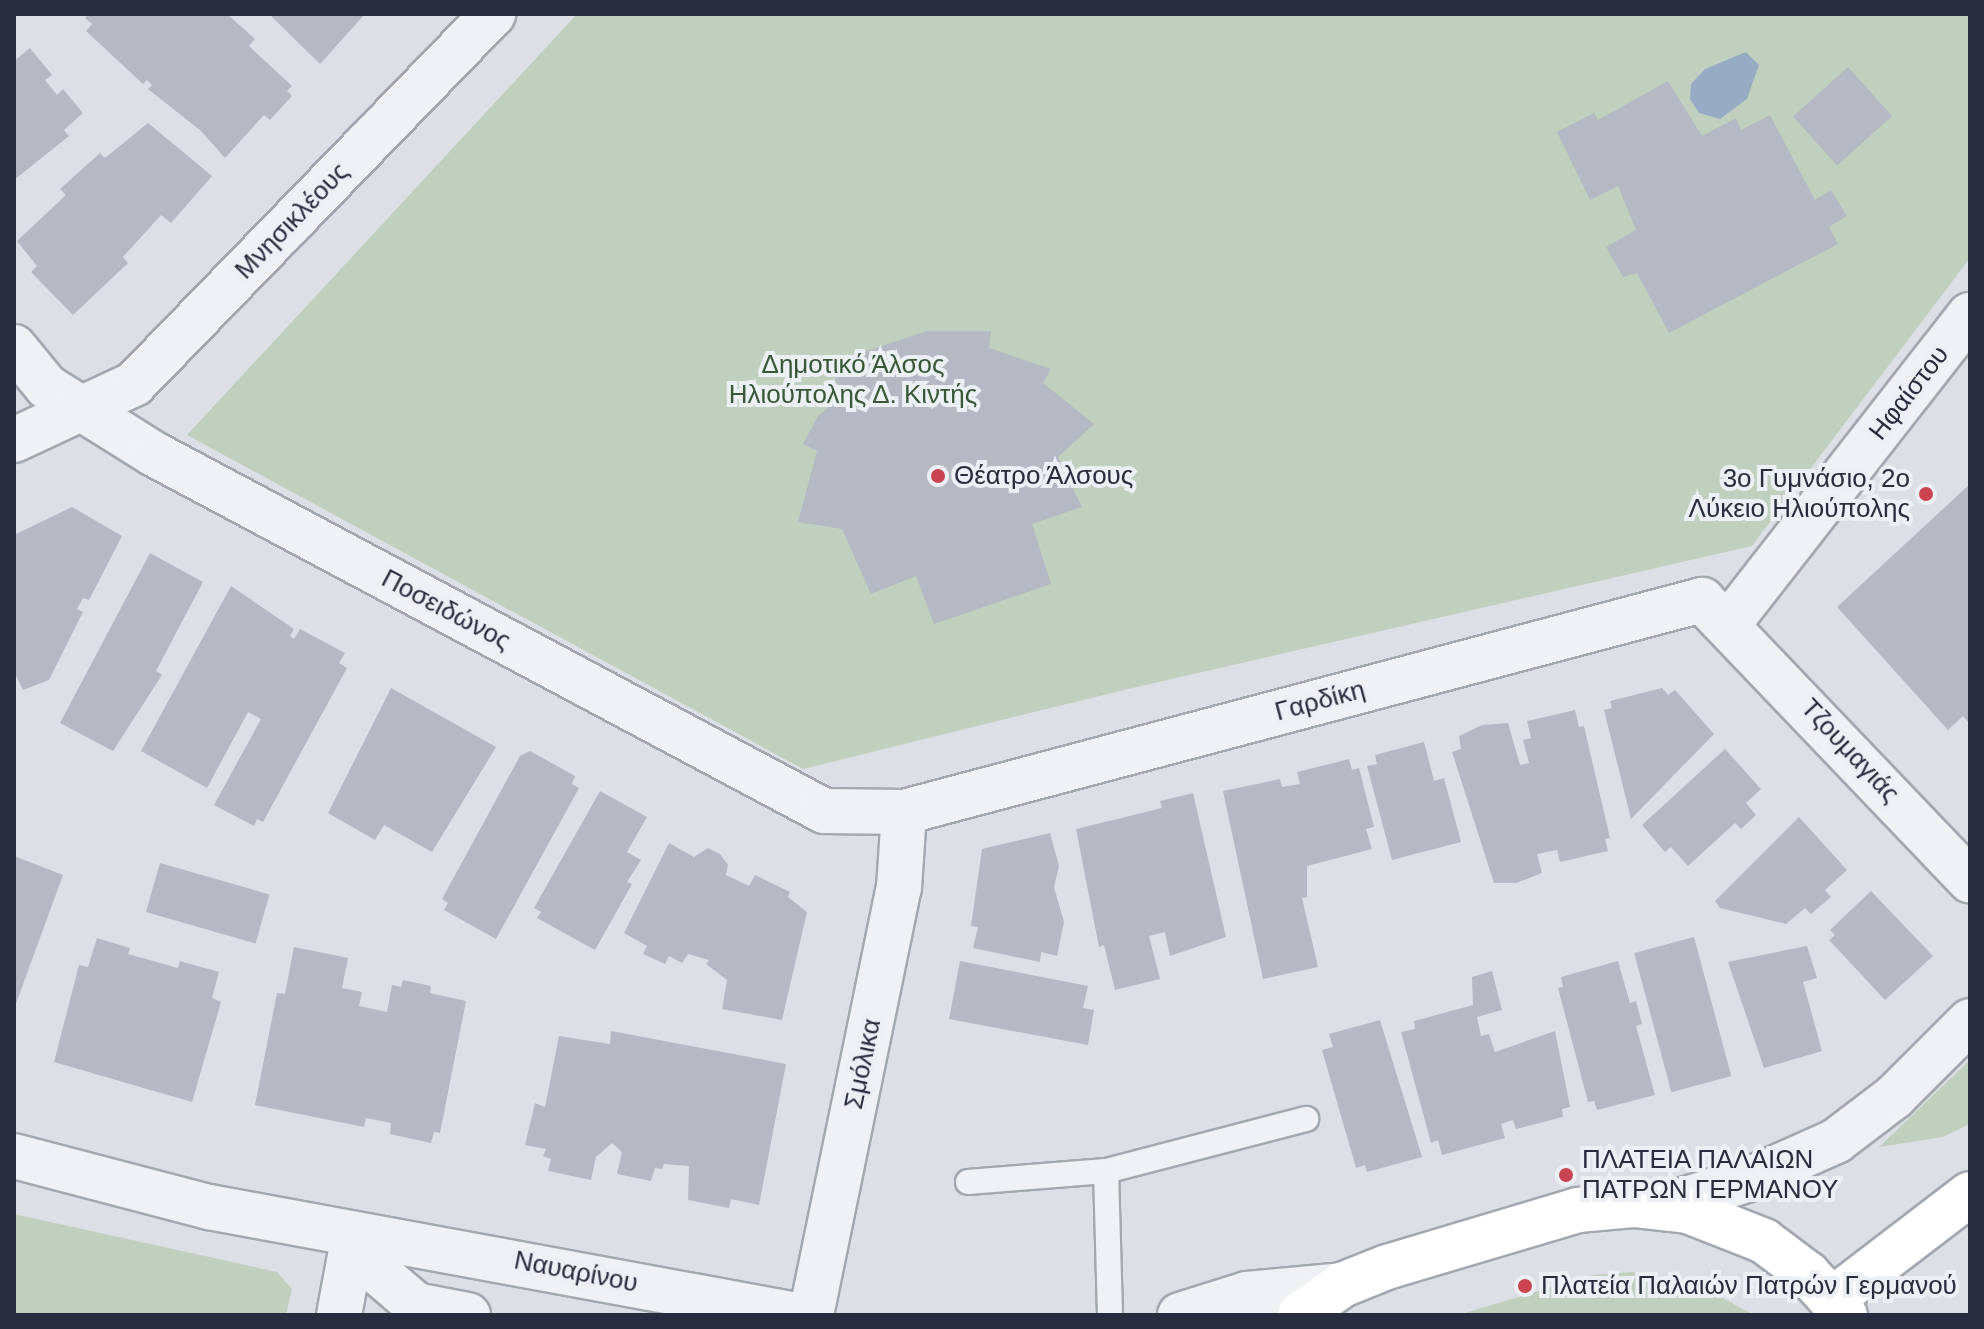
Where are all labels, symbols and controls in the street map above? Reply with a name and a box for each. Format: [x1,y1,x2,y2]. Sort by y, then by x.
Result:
street label: Μνησικλέους [229,156,355,286]
street label: Ηφαίστου [1863,340,1955,446]
park label: Δημοτικό Άλσος Ηλιούπολης Δ. Κιντής [728,349,978,410]
place label: Θέατρο Άλσους [954,460,1135,492]
place label: 3ο Γυμνάσιο, 2ο Λύκειο Ηλιούπολης [1689,463,1910,524]
marker: Θέατρο Άλσους [929,467,947,485]
marker: 3ο Γυμνάσιο, 2ο Λύκειο Ηλιούπολης [1917,485,1935,503]
street label: Ποσειδώνος [376,563,516,657]
street label: Γαρδίκη [1272,674,1368,728]
street label: Τζουμαγιάς [1794,693,1906,809]
street label: Σμόλικα [838,1016,888,1112]
place label: ΠΛΑΤΕΙΑ ΠΑΛΑΙΩΝ ΠΑΤΡΩΝ ΓΕΡΜΑΝΟΥ [1582,1144,1838,1206]
marker: ΠΛΑΤΕΙΑ ΠΑΛΑΙΩΝ ΠΑΤΡΩΝ ΓΕΡΜΑΝΟΥ [1557,1166,1575,1184]
street label: Ναυαρίνου [512,1245,640,1299]
place label: Πλατεία Παλαιών Πατρών Γερμανού [1541,1270,1957,1302]
marker: Πλατεία Παλαιών Πατρών Γερμανού [1516,1277,1534,1295]

